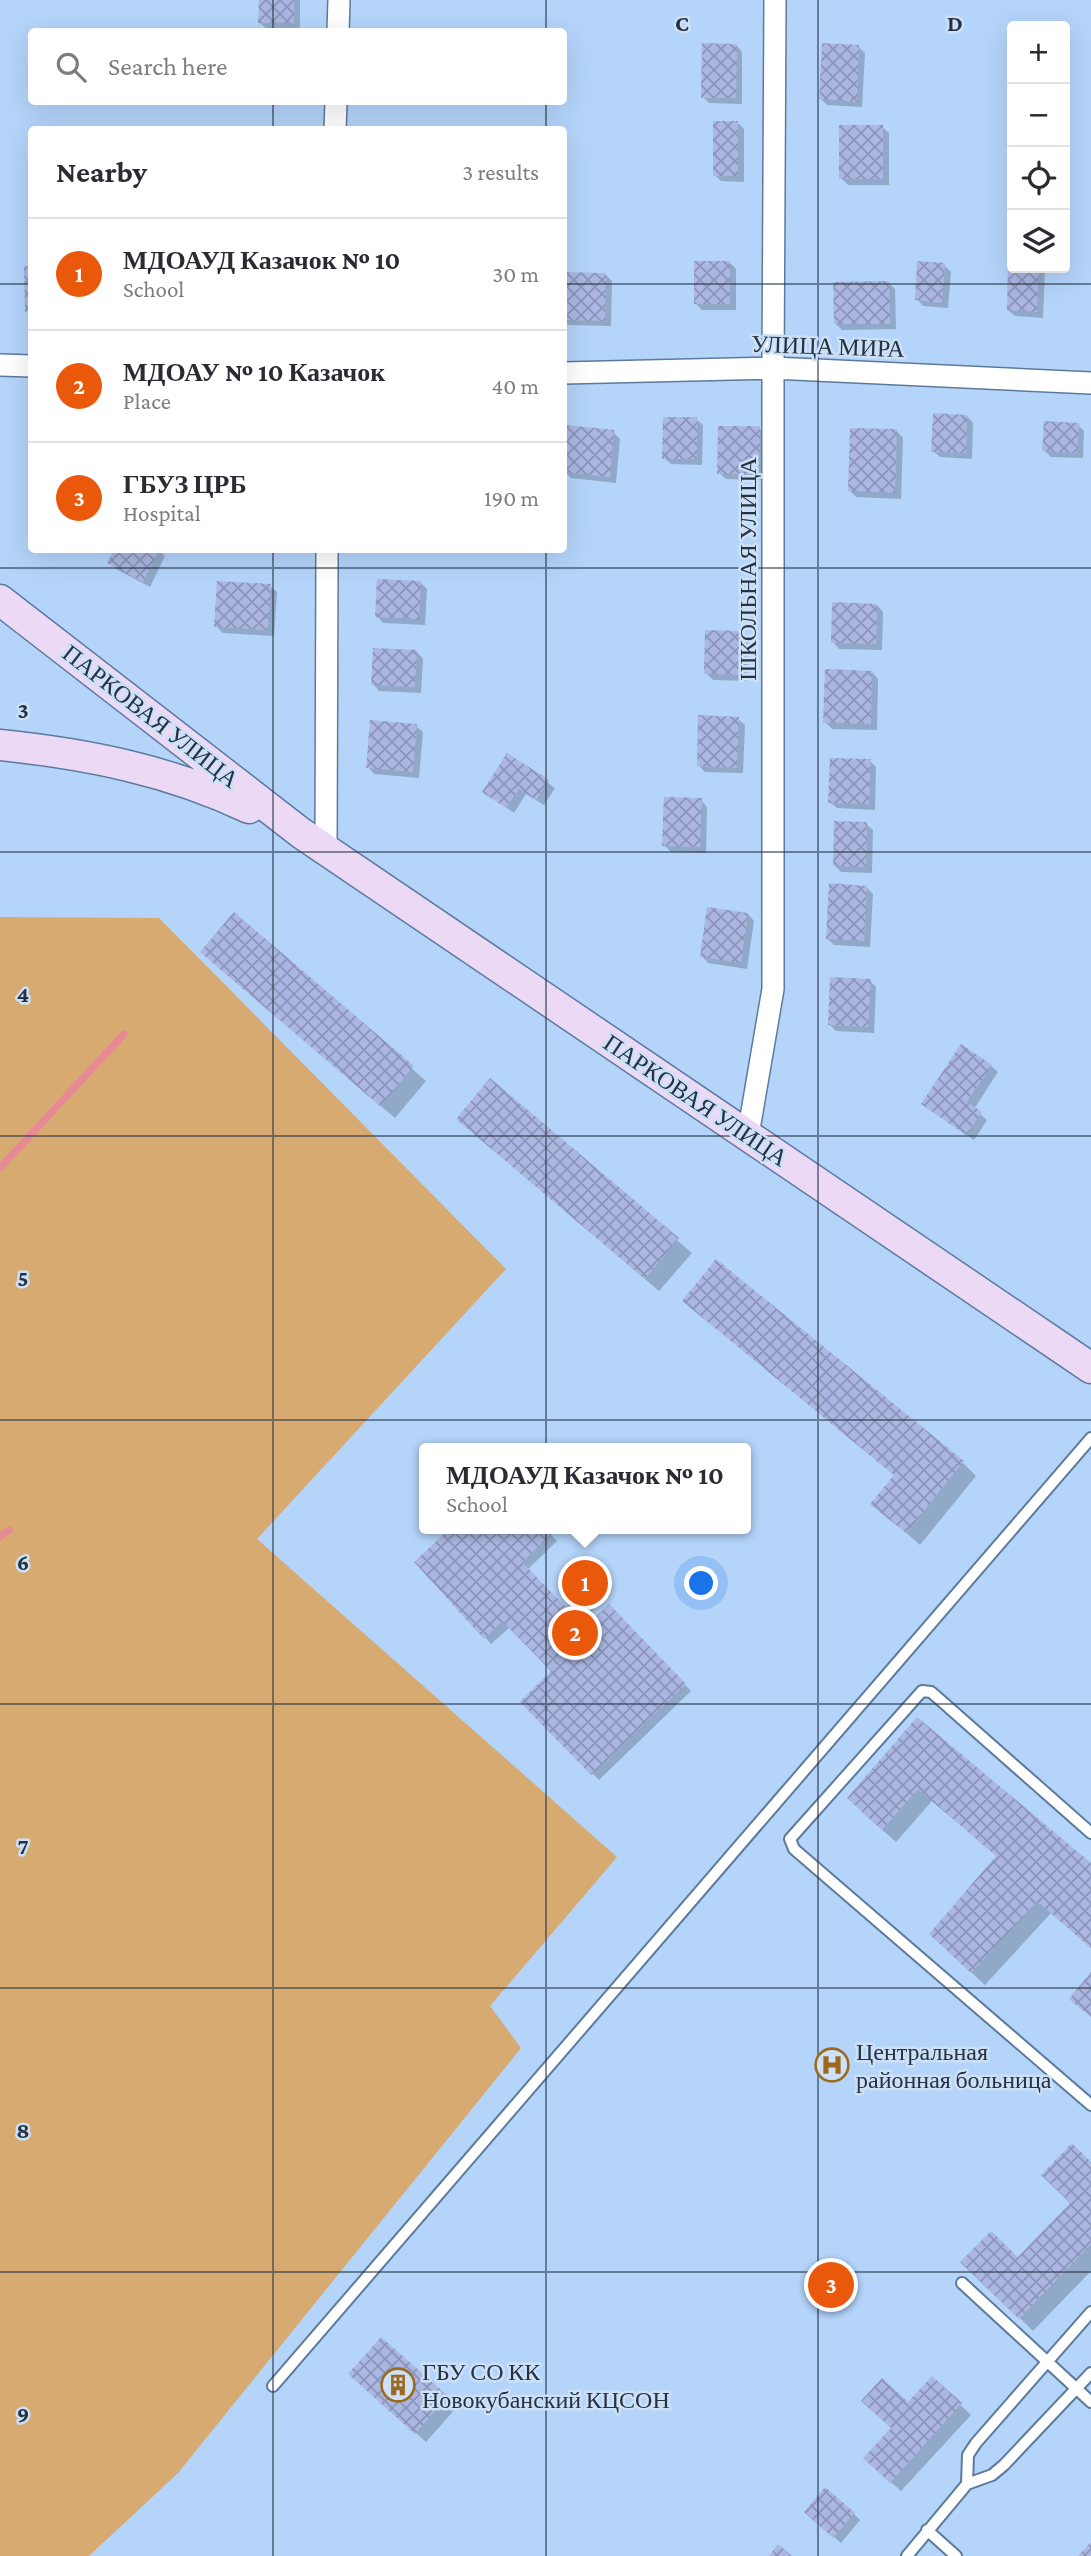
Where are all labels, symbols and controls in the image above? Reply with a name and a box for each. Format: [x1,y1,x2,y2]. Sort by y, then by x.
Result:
text: C [675,10,689,36]
text: D [947,10,963,36]
map controls [1007,21,1070,273]
button: + [1007,21,1070,84]
search box [28,28,567,105]
icon: search [52,48,90,86]
text: Search here [108,52,227,81]
button: − [1007,84,1070,147]
button: locate [1007,147,1070,210]
text: Nearby [56,155,147,188]
text: 3 results [462,159,539,185]
button: layers [1007,210,1070,273]
text: МДОАУД Казачок № 10 [123,246,400,275]
text: 1 [75,261,83,287]
text: 30 m [492,261,539,287]
text: School [123,276,184,302]
street label: УЛИЦА МИРА [751,330,906,362]
text: МДОАУ № 10 Казачок [123,358,385,387]
text: 2 [73,373,85,399]
text: 40 m [491,373,539,399]
text: Place [123,388,171,414]
street label: ШКОЛЬНАЯ УЛИЦА [734,457,761,681]
text: ГБУЗ ЦРБ [123,470,247,499]
text: 3 [73,485,85,511]
text: 190 m [484,485,539,511]
text: Hospital [123,500,201,526]
street label: ПАРКОВАЯ УЛИЦА [58,639,245,793]
text: 3 [17,697,29,723]
text: 4 [17,981,29,1007]
street label: ПАРКОВАЯ УЛИЦА [599,1029,793,1172]
text: 5 [17,1265,29,1291]
popup [419,1443,751,1534]
text: МДОАУД Казачок № 10 [446,1461,724,1490]
text: School [446,1491,508,1517]
text: 6 [17,1549,29,1575]
pin: 1 [562,1557,608,1609]
your location [684,1566,718,1600]
pin: 2 [552,1607,598,1659]
text: 7 [17,1833,29,1859]
place label: Центральная районная больница [856,2038,1052,2093]
hospital icon: Центральная районная больница [813,2046,851,2084]
text: 8 [16,2117,30,2143]
pin: 3 [808,2259,854,2311]
place label: ГБУ СО КК Новокубанский КЦСОН [422,2358,670,2413]
building icon: ГБУ СО КК Новокубанский КЦСОН [379,2366,417,2404]
text: 9 [17,2401,29,2427]

